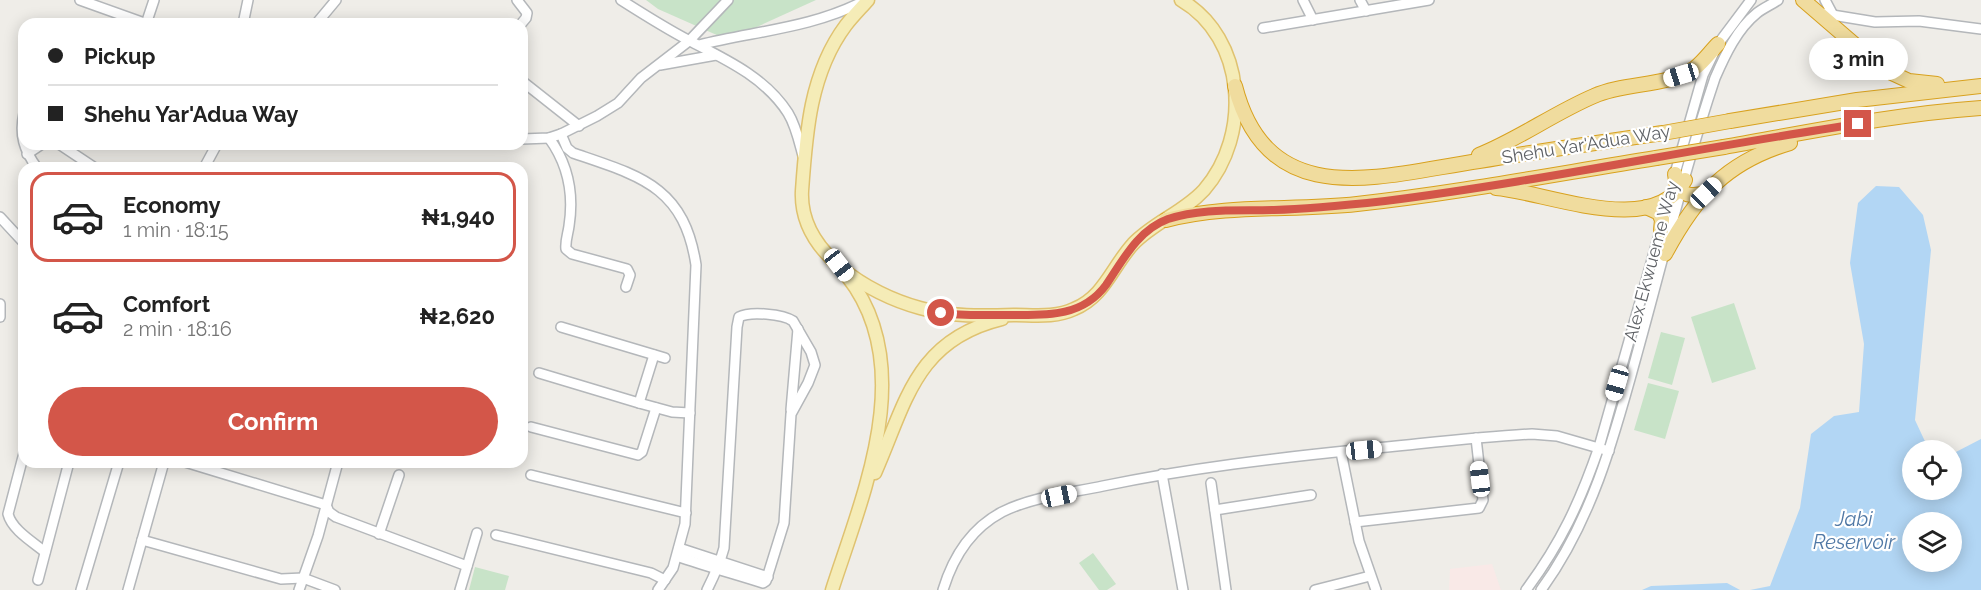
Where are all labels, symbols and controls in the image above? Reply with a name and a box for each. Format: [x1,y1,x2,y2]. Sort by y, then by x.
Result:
callout: 3 min [1808,37,1908,79]
text: Pickup [84,43,156,69]
text: 3 min [1833,47,1884,71]
car [1661,61,1701,89]
text: Shehu Yar'Adua Way [84,101,298,127]
route end [1844,110,1871,137]
street label: Shehu Yar'Adua Way [1500,120,1672,168]
car [1687,174,1725,212]
street label: Alex Ekwueme Way [1619,178,1683,344]
icon: car [51,190,105,244]
text: Economy [123,192,221,218]
text: ₦1,940 [421,204,495,230]
text: 1 min · 18:15 [123,218,229,242]
car [821,245,857,285]
icon: car [51,289,105,343]
text: Comfort [123,291,210,317]
route start [927,299,954,326]
text: ₦2,620 [419,303,495,329]
text: 2 min · 18:16 [123,317,232,341]
car [1603,363,1631,403]
button: Confirm [48,387,498,456]
car [1345,439,1383,461]
map controls [1902,440,1962,572]
button: locate [1902,440,1962,500]
car [1469,460,1491,498]
car [1040,483,1078,509]
water label: Jabi Reservoir [1813,507,1896,554]
button: layers [1902,512,1962,572]

